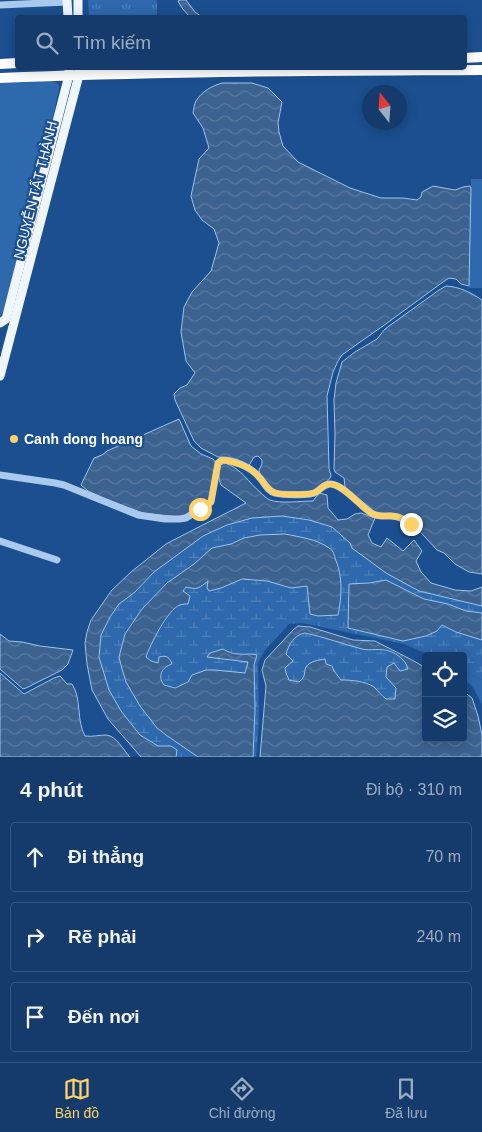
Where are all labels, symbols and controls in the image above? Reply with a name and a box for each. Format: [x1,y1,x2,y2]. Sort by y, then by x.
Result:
search box [15,15,467,70]
icon: search [33,29,61,57]
text: Tìm kiếm [73,32,151,53]
north arrow [362,85,407,130]
street label: NGUYỄN TẤT THÀNH [10,119,60,261]
place label: Canh dong hoang [24,431,143,447]
marker: Canh dong hoang [8,433,20,445]
route start [189,498,212,521]
route end [400,513,423,536]
map controls [422,652,467,742]
button: locate [422,652,467,697]
button: layers [422,697,467,742]
text: 4 phút [20,778,83,801]
text: Đi bộ · 310 m [366,781,462,798]
icon: ahead [21,843,49,871]
text: Đi thẳng [68,846,144,867]
text: 70 m [425,848,461,865]
icon: right [21,923,49,951]
text: Rẽ phải [68,926,137,947]
text: 240 m [417,928,461,945]
icon: arrive [21,1003,49,1031]
text: Đến nơi [68,1006,140,1027]
tab: Bản đồ [55,1075,99,1121]
tab: Chỉ đường [209,1075,276,1121]
tab: Đã lưu [385,1075,427,1121]

